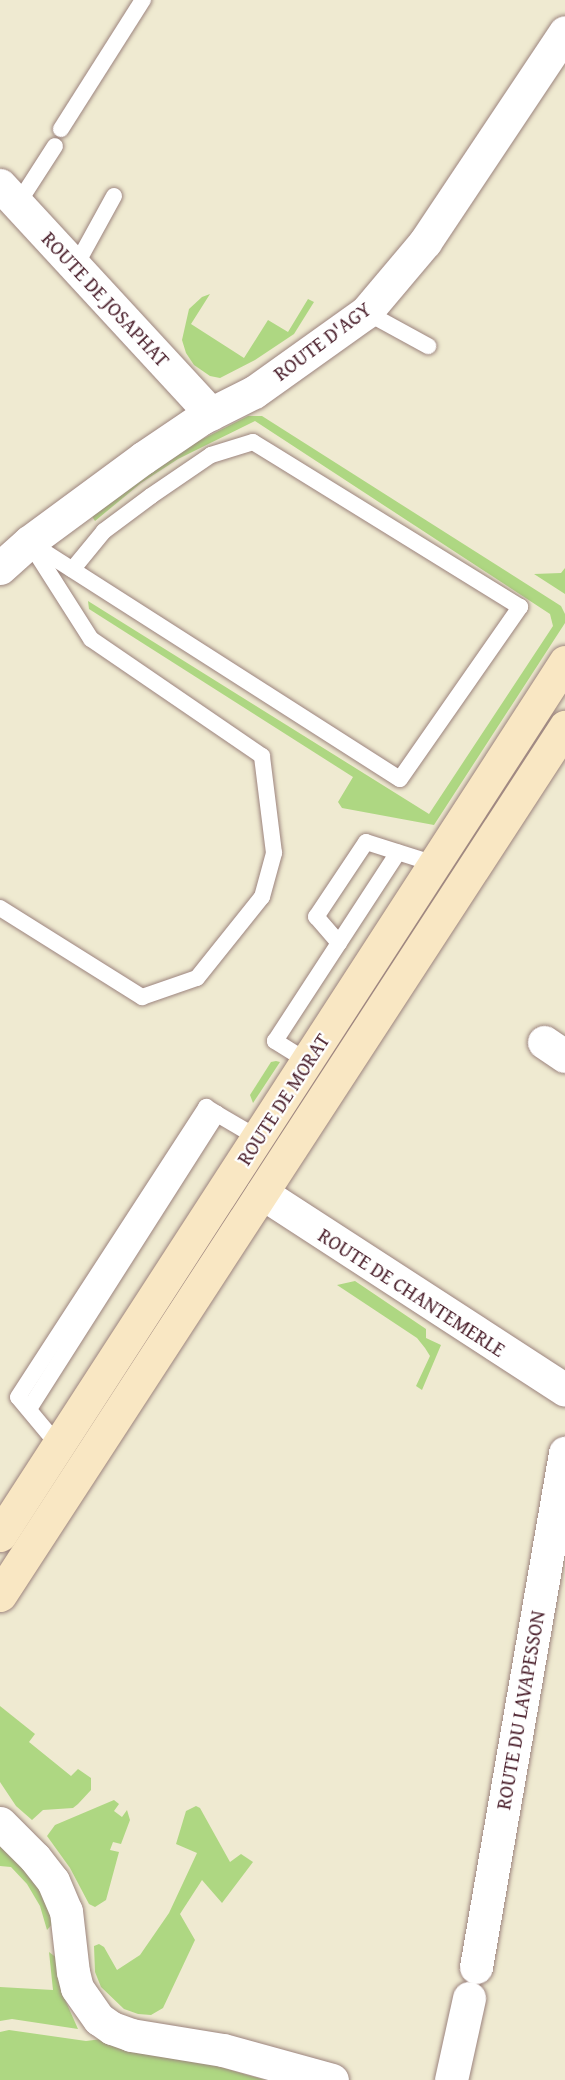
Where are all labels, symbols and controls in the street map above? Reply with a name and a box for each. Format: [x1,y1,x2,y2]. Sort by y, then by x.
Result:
street label: ROUTE DE JOSAPHAT [37,226,175,372]
street label: ROUTE D'AGY [269,297,375,385]
street label: ROUTE DE MORAT [232,1029,334,1169]
street label: ROUTE DE CHANTEMERLE [314,1223,510,1361]
street label: ROUTE DU LAVAPESSON [491,1609,549,1811]

